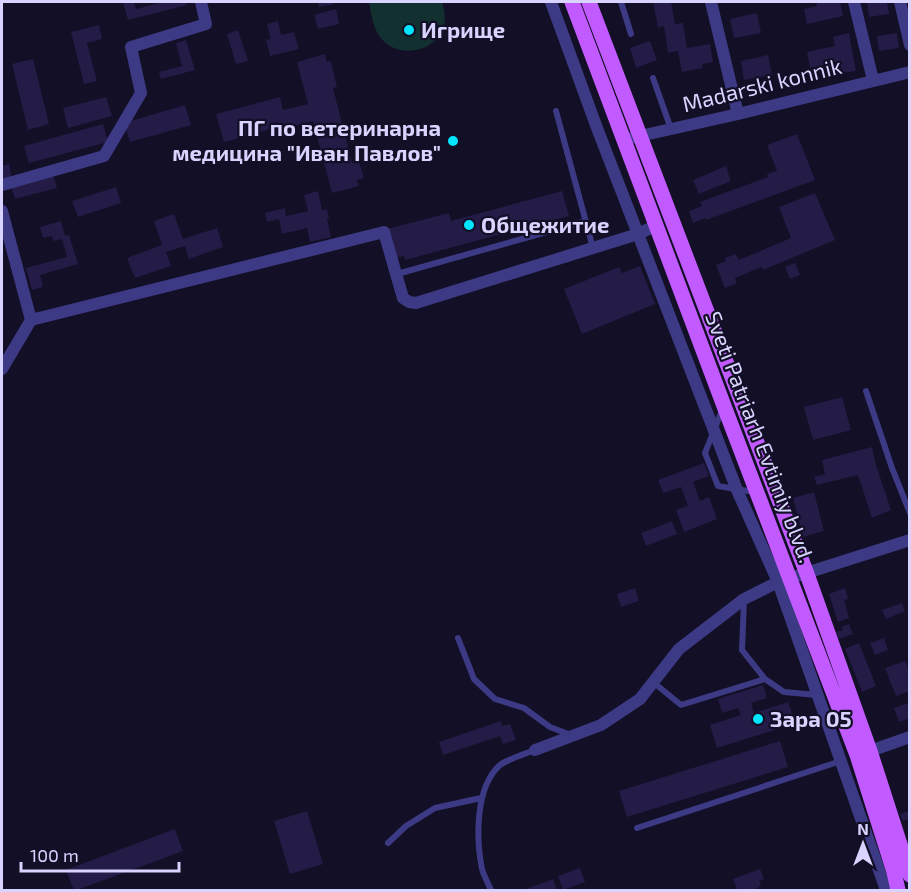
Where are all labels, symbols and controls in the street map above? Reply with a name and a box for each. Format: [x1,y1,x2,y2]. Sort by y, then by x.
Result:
place label: Игрище [421,16,505,42]
marker: Игрище [402,23,416,37]
street label: Madarski konnik [679,52,844,116]
place label: ПГ по ветеринарна медицина "Иван Павлов" [172,114,441,165]
marker: ПГ по ветеринарна медицина "Иван Павлов" [446,134,460,148]
place label: Общежитие [481,211,609,237]
marker: Общежитие [462,218,476,232]
street label: Sveti Patriarh Evtimiy blvd. [701,307,821,566]
place label: Зара 05 [770,705,852,731]
marker: Зара 05 [751,712,765,726]
north arrow [833,814,893,874]
text: N [857,819,869,838]
scale bar [21,835,178,873]
text: 100 m [30,844,79,866]

